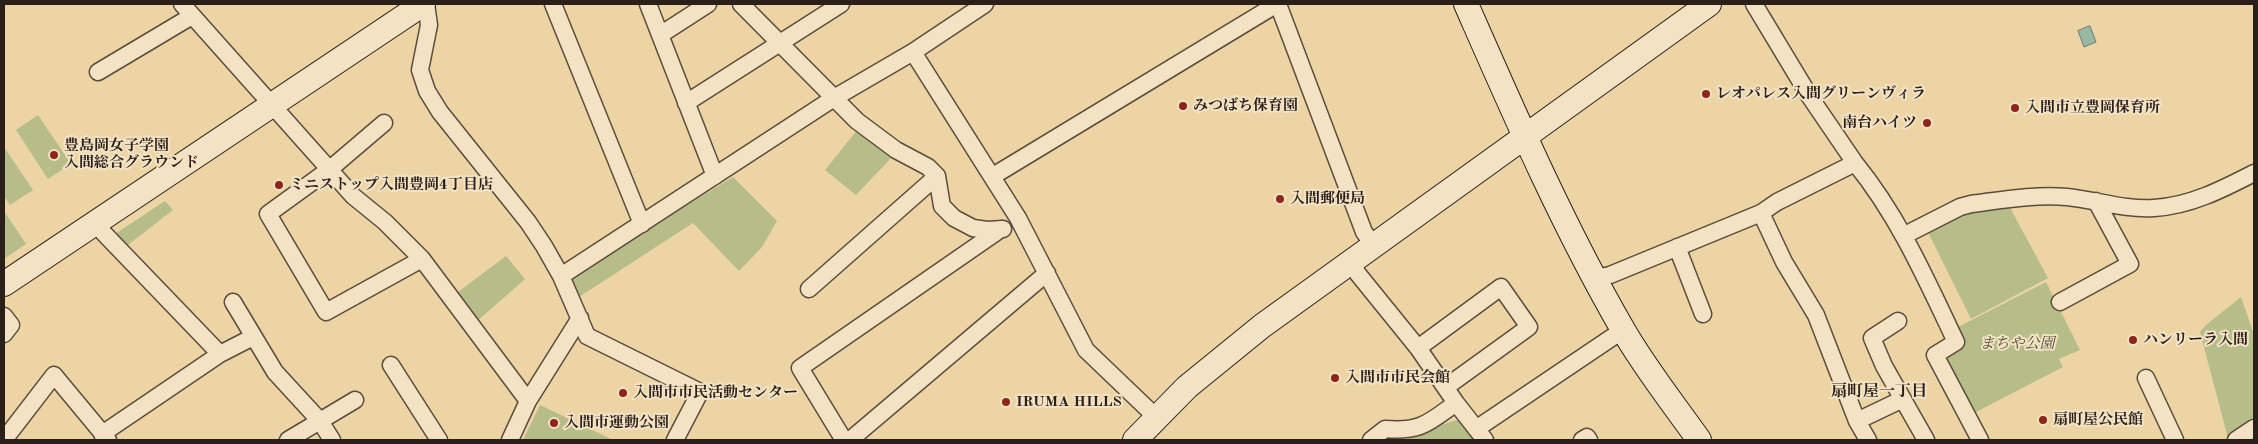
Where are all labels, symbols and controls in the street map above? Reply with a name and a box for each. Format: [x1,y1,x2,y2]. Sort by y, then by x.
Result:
place label: レオパレス入間グリーンヴィラ [1716,85,1926,103]
marker: レオパレス入間グリーンヴィラ [1700,88,1712,100]
place label: みつばち保育園 [1193,97,1298,115]
place label: 入間市立豊岡保育所 [2025,99,2160,117]
marker: みつばち保育園 [1177,100,1189,112]
marker: 入間市立豊岡保育所 [2009,102,2021,114]
place label: 南台ハイツ [1842,114,1917,132]
marker: 南台ハイツ [1921,117,1933,129]
place label: 豊島岡女子学園 入間総合グラウンド [64,137,199,172]
marker: 豊島岡女子学園 入間総合グラウンド [48,149,60,161]
place label: ミニストップ入間豊岡4丁目店 [289,176,493,194]
marker: ミニストップ入間豊岡4丁目店 [273,179,285,191]
place label: 入間郵便局 [1290,190,1365,208]
marker: 入間郵便局 [1274,193,1286,205]
place label: ハンリーラ入間 [2143,331,2248,349]
marker: ハンリーラ入間 [2127,334,2139,346]
park label: まちや公園 [1980,335,2054,353]
place label: 入間市市民会館 [1345,369,1450,387]
marker: 入間市市民会館 [1329,372,1341,384]
district label: 扇町屋一丁目 [1831,382,1927,402]
place label: 入間市市民活動センター [633,384,798,402]
marker: 入間市市民活動センター [617,387,629,399]
place label: IRUMA HILLS [1016,393,1122,411]
marker: IRUMA HILLS [1000,396,1012,408]
place label: 扇町屋公民館 [2053,411,2143,429]
place label: 入間市運動公園 [564,414,669,432]
marker: 扇町屋公民館 [2037,414,2049,426]
marker: 入間市運動公園 [548,417,560,429]

